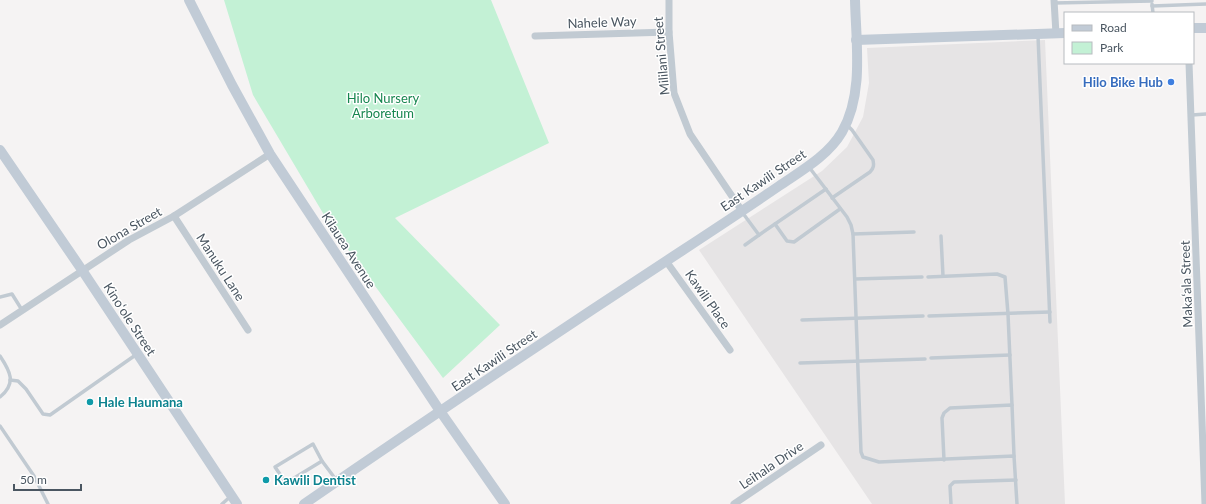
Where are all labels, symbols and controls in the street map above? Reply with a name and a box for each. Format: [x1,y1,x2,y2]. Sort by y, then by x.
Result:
legend [1064,12,1194,64]
street label: Nahele Way [567,13,637,31]
street label: Mililani Street [650,16,672,96]
text: Road [1100,20,1127,35]
text: Park [1100,40,1124,55]
place label: Hilo Bike Hub [1083,74,1163,90]
marker: Hilo Bike Hub [1166,77,1176,87]
park label: Hilo Nursery Arboretum [347,90,419,121]
street label: East Kawili Street [717,145,809,214]
street label: Olona Street [94,203,164,253]
street label: Kilauea Avenue [318,209,380,291]
street label: Manuku Lane [193,230,249,304]
street label: Maka‘ala Street [1176,240,1196,328]
street label: Kawili Place [682,267,734,332]
street label: Kinoʻole Street [100,279,160,359]
street label: East Kawili Street [448,325,540,394]
place label: Hale Haumana [98,394,183,410]
marker: Hale Haumana [85,397,95,407]
street label: Leihala Drive [736,438,806,492]
scale bar [14,466,81,492]
text: 50 m [20,472,47,487]
place label: Kawili Dentist [274,472,356,488]
marker: Kawili Dentist [261,475,271,485]

